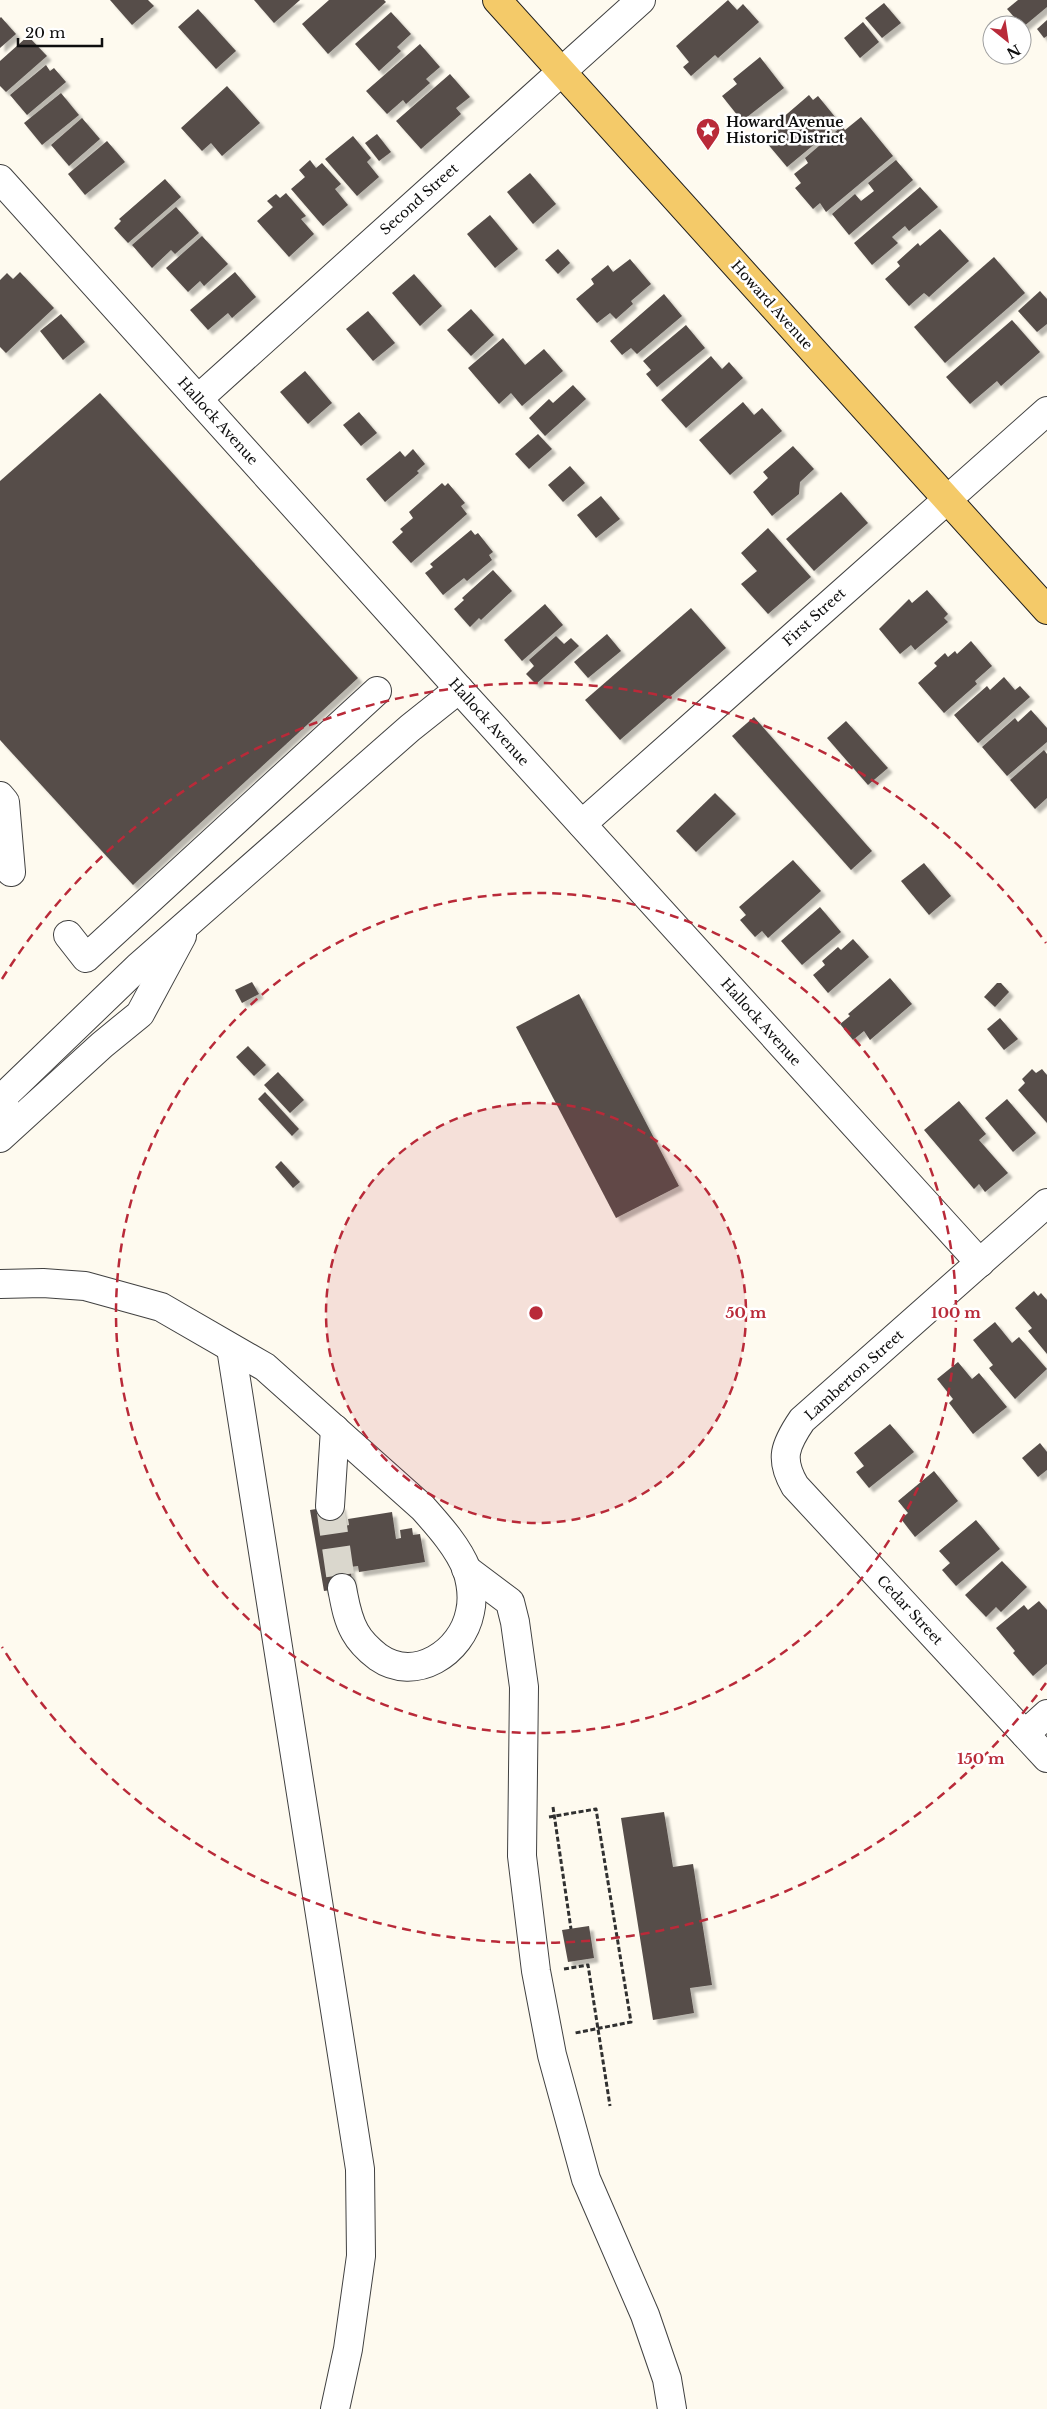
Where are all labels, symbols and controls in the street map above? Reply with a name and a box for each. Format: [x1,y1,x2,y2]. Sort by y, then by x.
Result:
scale bar [18,15,101,47]
north arrow [982,15,1032,65]
text: 20 m [25,23,65,42]
text: N [1003,40,1024,62]
place label: Howard Avenue Historic District [726,113,845,147]
place icon: Howard Avenue Historic District [695,117,721,151]
street label: Second Street [376,159,462,239]
street label: Howard Avenue [727,257,817,353]
street label: Hallock Avenue [174,373,262,469]
street label: First Street [779,584,850,650]
street label: Hallock Avenue [445,674,533,770]
street label: Hallock Avenue [717,974,805,1070]
text: 50 m [726,1303,767,1322]
text: 100 m [931,1303,981,1322]
centre of rings [527,1304,545,1322]
street label: Lamberton Street [801,1325,908,1424]
street label: Cedar Street [873,1571,947,1649]
text: 150 m [957,1749,1005,1768]

